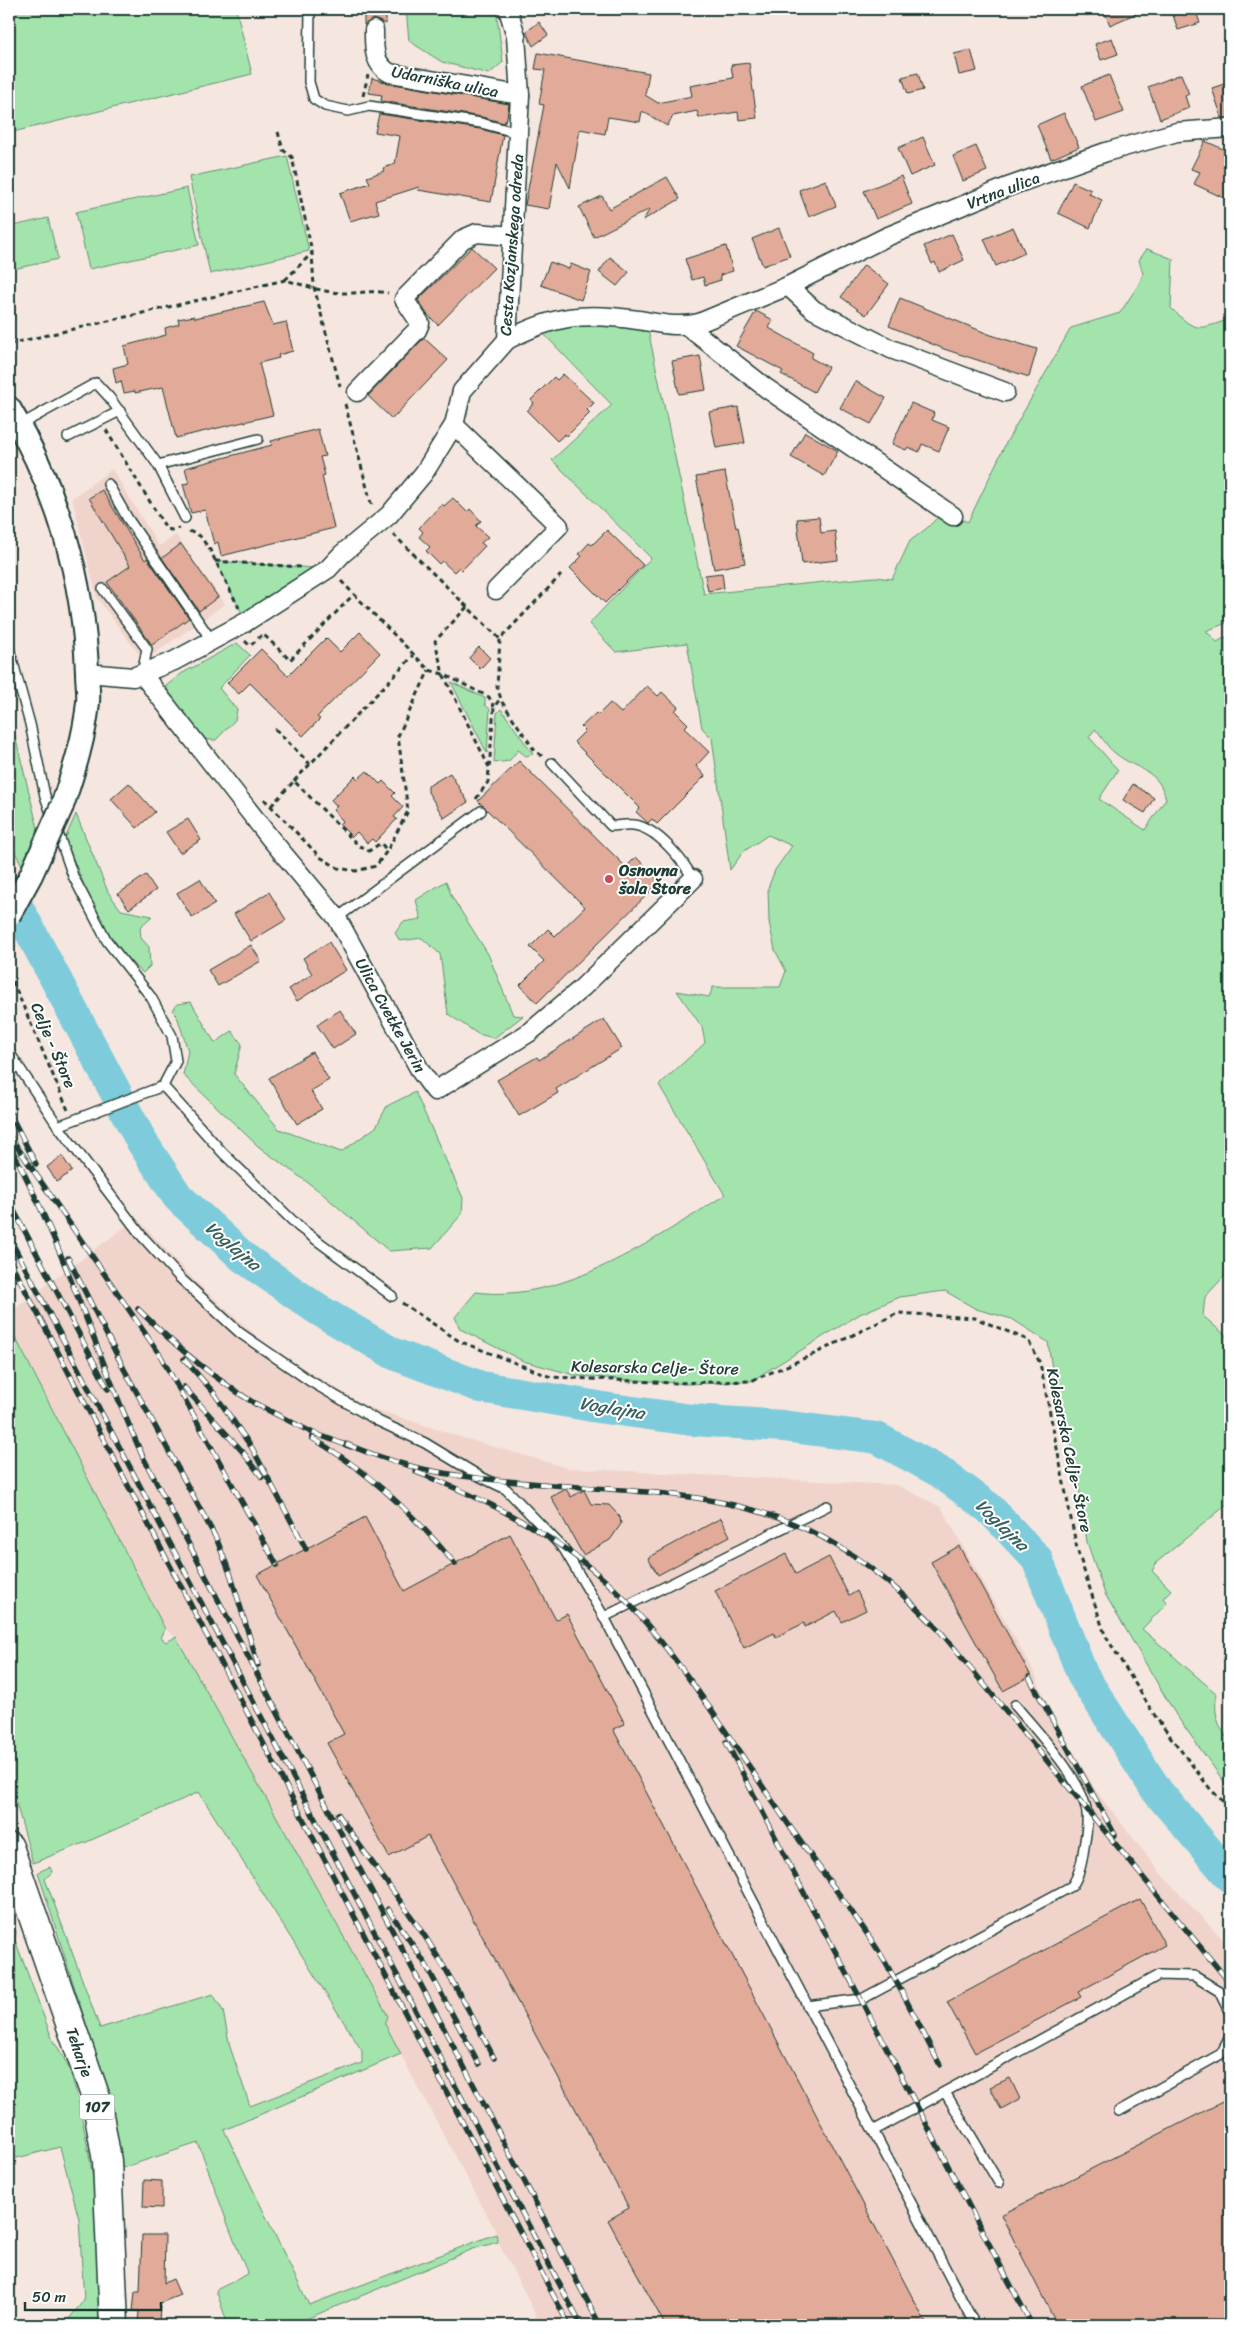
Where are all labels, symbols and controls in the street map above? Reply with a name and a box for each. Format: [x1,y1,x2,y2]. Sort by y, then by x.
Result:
street label: Udarniška ulica [389,57,501,106]
street label: Cesta Kozjanskega odreda [491,153,532,337]
street label: Vrtna ulica [962,163,1044,218]
place label: Osnovna šola Štore [618,856,692,903]
marker: Osnovna šola Štore [603,873,615,885]
street label: Ulica Cvetke Jerin [347,952,434,1079]
street label: Celje - Štore [22,998,85,1093]
water label: Voglajna [198,1213,270,1281]
street label: Kolesarska Celje- Štore [571,1352,739,1383]
street label: Kolesarska Celje- Štore [1038,1365,1101,1535]
water label: Voglajna [577,1387,649,1429]
water label: Voglajna [967,1491,1038,1561]
street label: Teharje [58,2023,102,2081]
road number: 107 [80,2094,114,2120]
scale bar [25,2279,161,2311]
text: 50 m [32,2284,67,2310]

